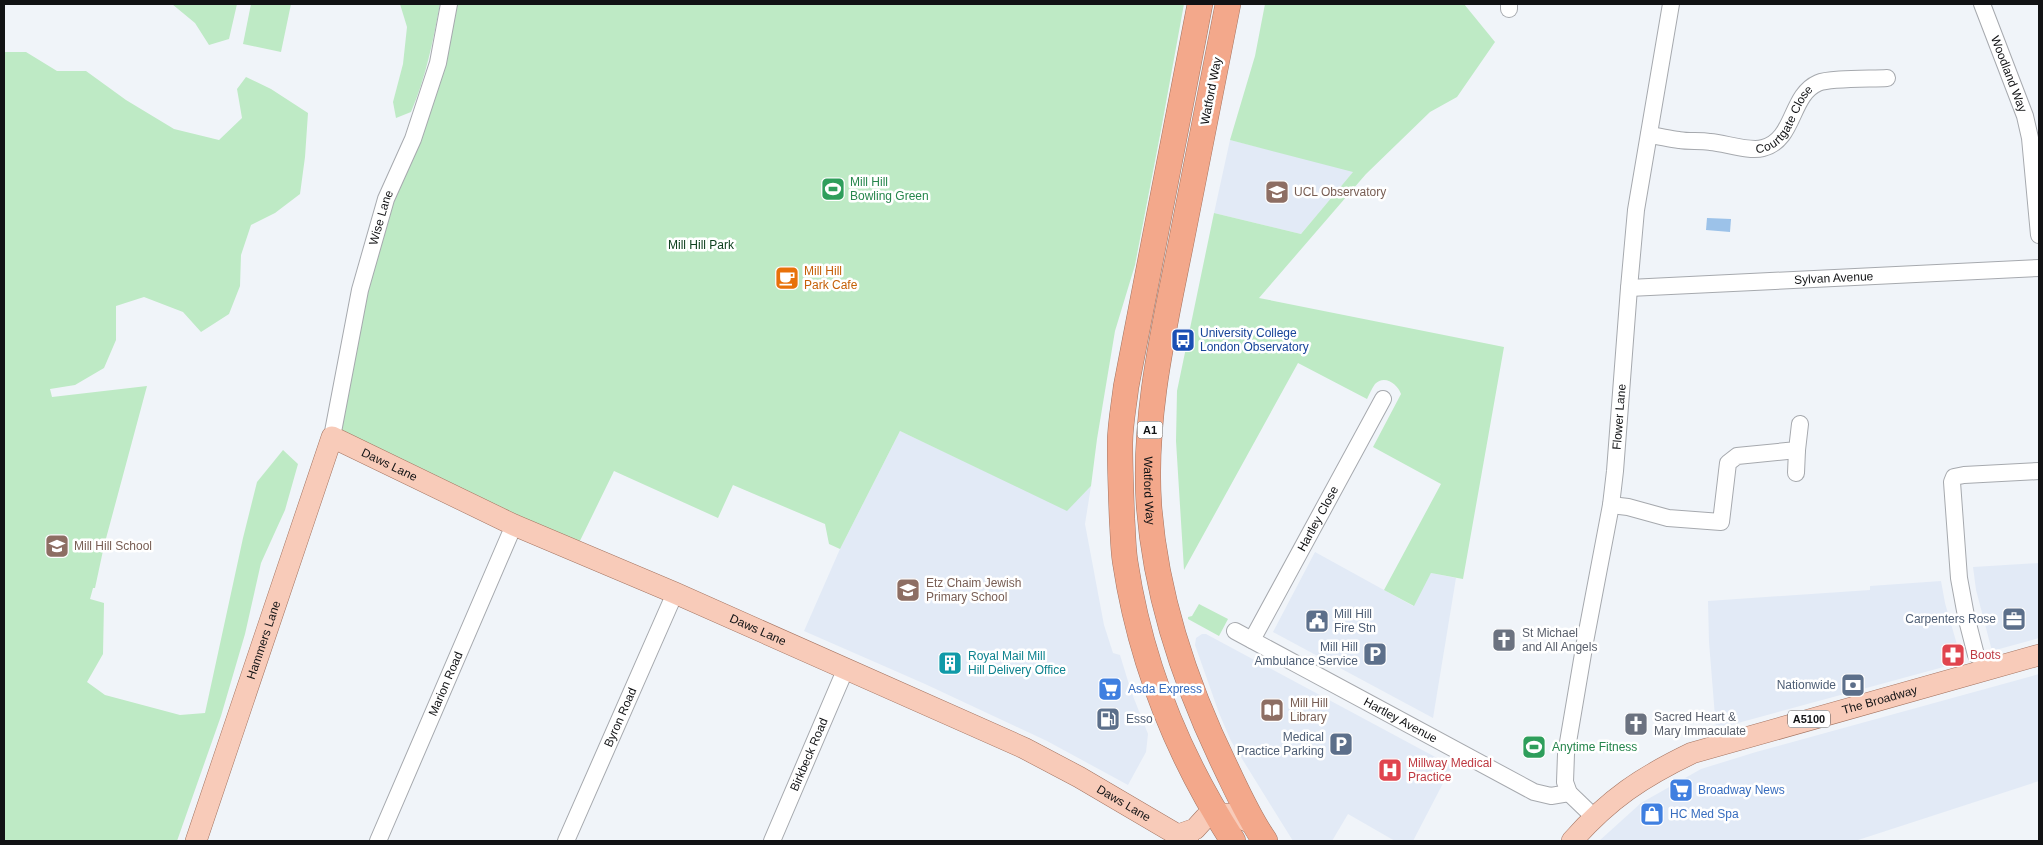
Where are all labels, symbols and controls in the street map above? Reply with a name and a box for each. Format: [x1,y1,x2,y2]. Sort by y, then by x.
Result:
street label: Woodland Way [1988,34,2030,114]
street label: Watford Way [1198,56,1224,126]
street label: Courtgate Close [1755,82,1816,156]
place label: Mill Hill Bowling Green [850,175,929,203]
sports icon: Mill Hill Bowling Green [820,176,846,202]
school or university icon: UCL Observatory [1264,179,1290,205]
place label: UCL Observatory [1294,185,1386,199]
street label: Wise Lane [366,188,396,247]
park label: Mill Hill Park [668,238,735,252]
place label: Mill Hill Park Cafe [804,264,858,292]
cafe icon: Mill Hill Park Cafe [774,265,800,291]
street label: Sylvan Avenue [1794,269,1874,287]
place label: University College London Observatory [1200,326,1309,354]
bus stop icon: University College London Observatory [1170,327,1196,353]
street label: Flower Lane [1610,383,1629,450]
road number: A1 [1138,422,1162,438]
street label: Daws Lane [359,445,420,484]
street label: Watford Way [1141,456,1158,526]
street label: Hartley Close [1295,483,1341,554]
school or university icon: Mill Hill School [44,533,70,559]
place label: Mill Hill School [74,539,152,553]
place label: Etz Chaim Jewish Primary School [926,576,1021,604]
school or university icon: Etz Chaim Jewish Primary School [895,577,921,603]
street label: Hammers Lane [244,599,283,681]
office icon: Carpenters Rose [2001,606,2027,632]
place label: Mill Hill Fire Stn [1334,607,1376,635]
public building icon: Mill Hill Fire Stn [1304,608,1330,634]
street label: Daws Lane [728,611,789,649]
place label: Carpenters Rose [1905,612,1996,626]
place label: St Michael and All Angels [1522,626,1597,654]
church icon: St Michael and All Angels [1491,627,1517,653]
place label: Mill Hill Ambulance Service [1255,640,1358,668]
parking icon: Mill Hill Ambulance Service [1362,641,1388,667]
pharmacy icon: Boots [1940,642,1966,668]
place label: Boots [1970,648,2001,662]
place label: Royal Mail Mill Hill Delivery Office [968,649,1066,677]
street label: Marion Road [426,650,466,718]
building icon: Royal Mail Mill Hill Delivery Office [937,650,963,676]
bank icon: Nationwide [1840,672,1866,698]
supermarket icon: Asda Express [1097,676,1123,702]
place label: Nationwide [1777,678,1836,692]
place label: Asda Express [1128,682,1202,696]
street label: The Broadway [1840,683,1919,717]
street label: Byron Road [601,686,639,749]
street label: Hartley Avenue [1361,695,1440,746]
place label: Mill Hill Library [1290,696,1328,724]
library icon: Mill Hill Library [1259,697,1285,723]
fuel station icon: Esso [1095,706,1121,732]
place label: Sacred Heart & Mary Immaculate [1654,710,1746,738]
church icon: Sacred Heart & Mary Immaculate [1623,711,1649,737]
road number: A5100 [1788,711,1830,728]
place label: Esso [1126,712,1153,726]
street label: Birkbeck Road [787,716,831,793]
place label: Medical Practice Parking [1237,730,1324,758]
parking icon: Medical Practice Parking [1328,731,1354,757]
sports icon: Anytime Fitness [1521,734,1547,760]
place label: Anytime Fitness [1552,740,1637,754]
place label: Millway Medical Practice [1408,756,1492,784]
hospital icon: Millway Medical Practice [1377,757,1403,783]
supermarket icon: Broadway News [1668,777,1694,803]
street label: Daws Lane [1094,782,1153,825]
place label: Broadway News [1698,783,1785,797]
shop icon: HC Med Spa [1639,801,1665,827]
place label: HC Med Spa [1670,807,1739,821]

